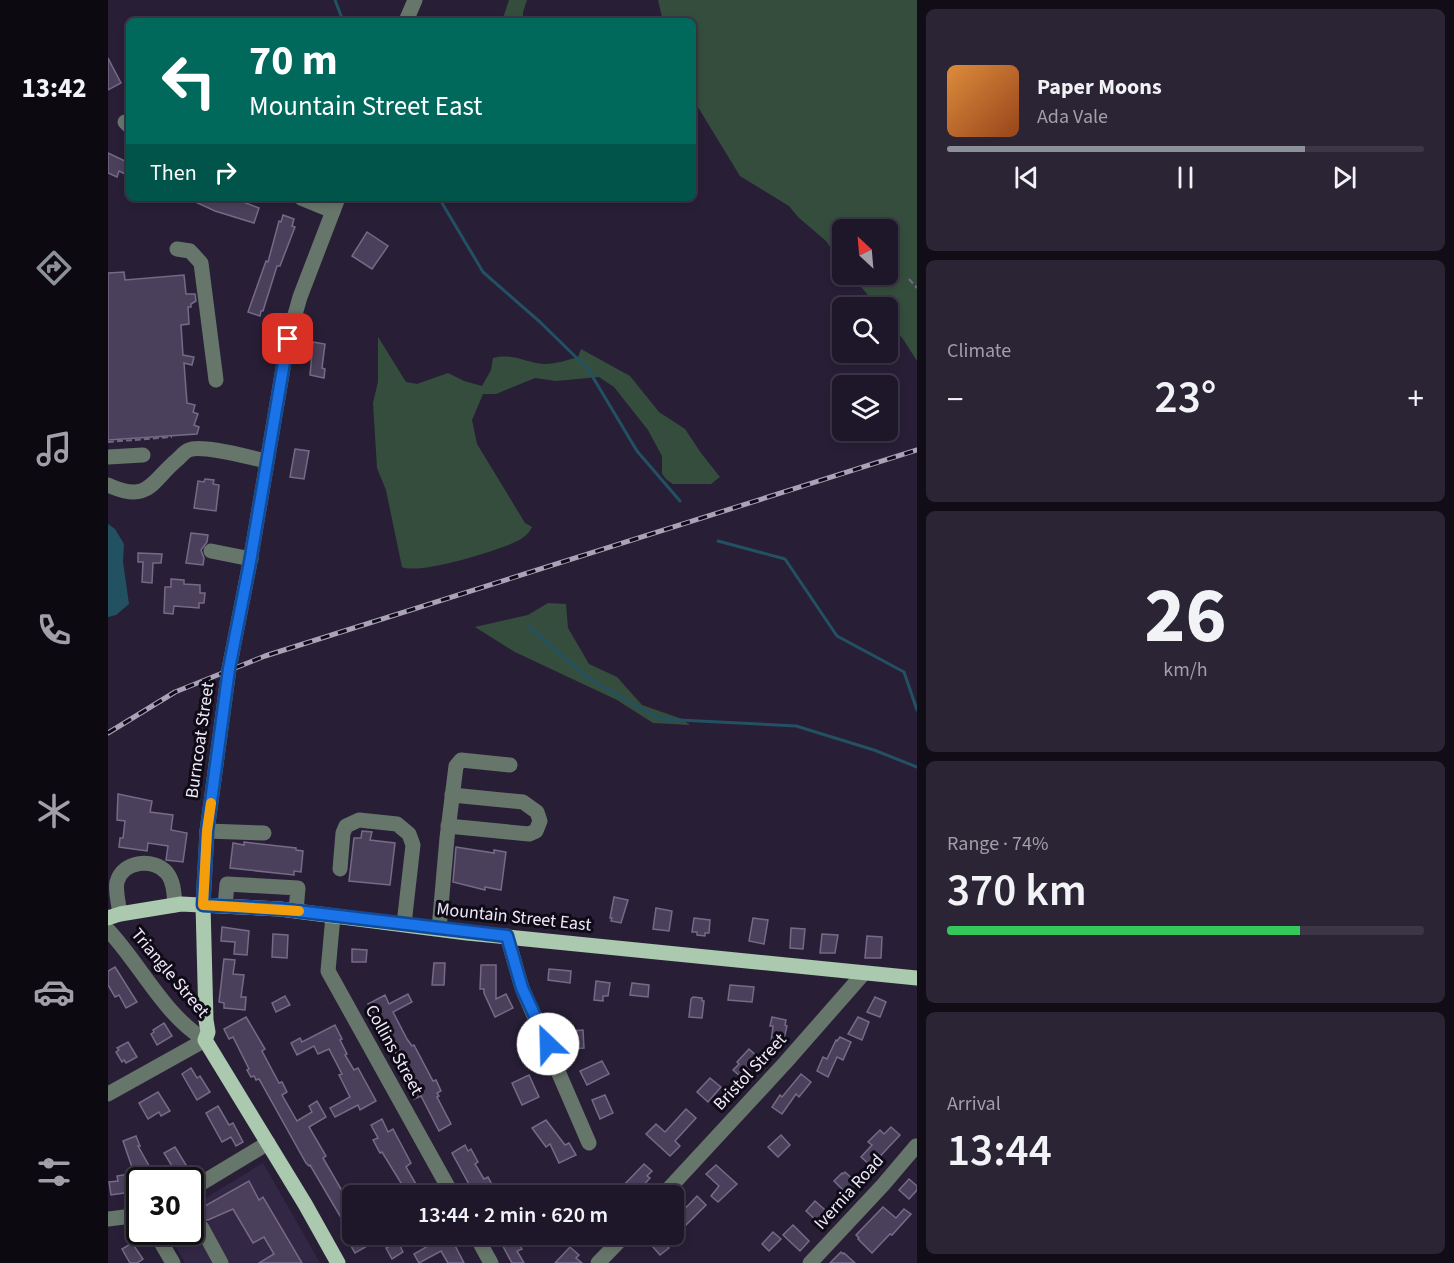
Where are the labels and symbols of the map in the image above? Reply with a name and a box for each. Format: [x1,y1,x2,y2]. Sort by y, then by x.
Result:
north arrow [832,219,898,285]
pin [262,313,313,364]
street label: Burncoat Street [179,680,221,800]
street label: Mountain Street East [435,896,593,938]
street label: Triangle Street [125,923,215,1023]
street label: Collins Street [359,1000,429,1100]
position arrow [516,1012,580,1076]
street label: Bristol Street [708,1028,792,1116]
street label: Ivernia Road [808,1149,890,1235]
speed limit sign: 30 [126,1167,204,1245]

